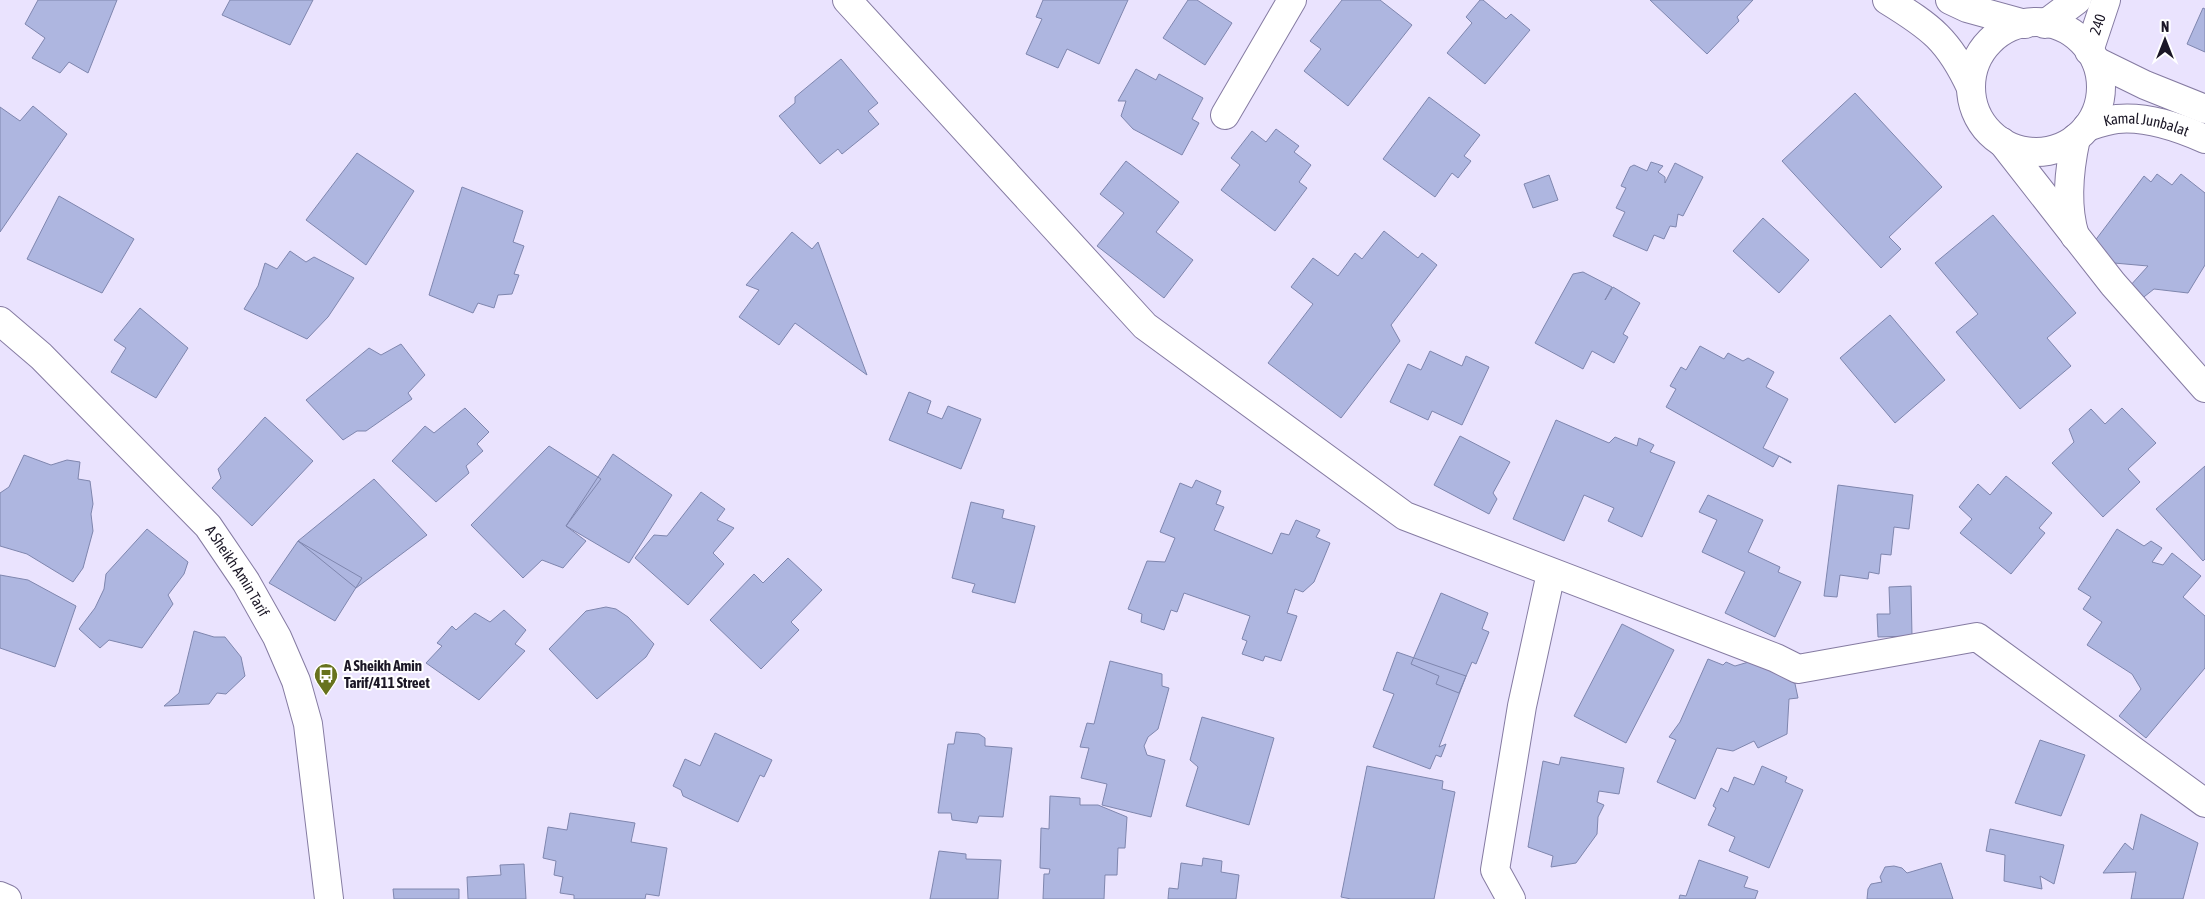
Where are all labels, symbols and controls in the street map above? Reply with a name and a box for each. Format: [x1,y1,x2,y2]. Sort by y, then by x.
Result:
street label: 240 [2086,12,2109,37]
north arrow [2140,15,2190,65]
text: N [2161,19,2169,35]
street label: Kamal Junbalat [2102,109,2192,140]
street label: A Sheikh Amin Tarif [202,522,273,619]
place label: A Sheikh Amin Tarif/411 Street [343,657,430,691]
bus stop icon: A Sheikh Amin Tarif/411 Street [313,662,339,696]

